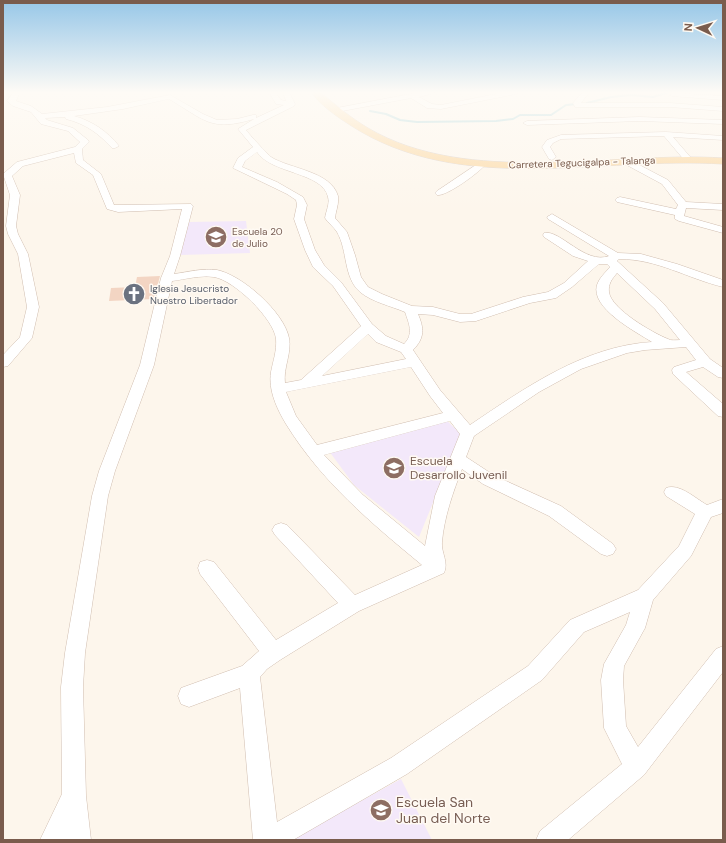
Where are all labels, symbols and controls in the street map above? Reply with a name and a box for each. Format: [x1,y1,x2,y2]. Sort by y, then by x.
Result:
north arrow [678,8,718,48]
text: N [681,23,695,32]
street label: Carretera Tegucigalpa - Talanga [508,153,656,172]
school or university icon: Escuela 20 de Julio [203,224,229,250]
place label: Escuela 20 de Julio [232,225,283,250]
church icon: Iglesia Jesucristo Nuestro Libertador [121,281,147,307]
place label: Iglesia Jesucristo Nuestro Libertador [150,282,238,307]
place label: Escuela Desarrollo Juvenil [410,453,507,483]
school or university icon: Escuela Desarrollo Juvenil [381,455,407,481]
place label: Escuela San Juan del Norte [396,793,490,827]
school or university icon: Escuela San Juan del Norte [368,797,394,823]

